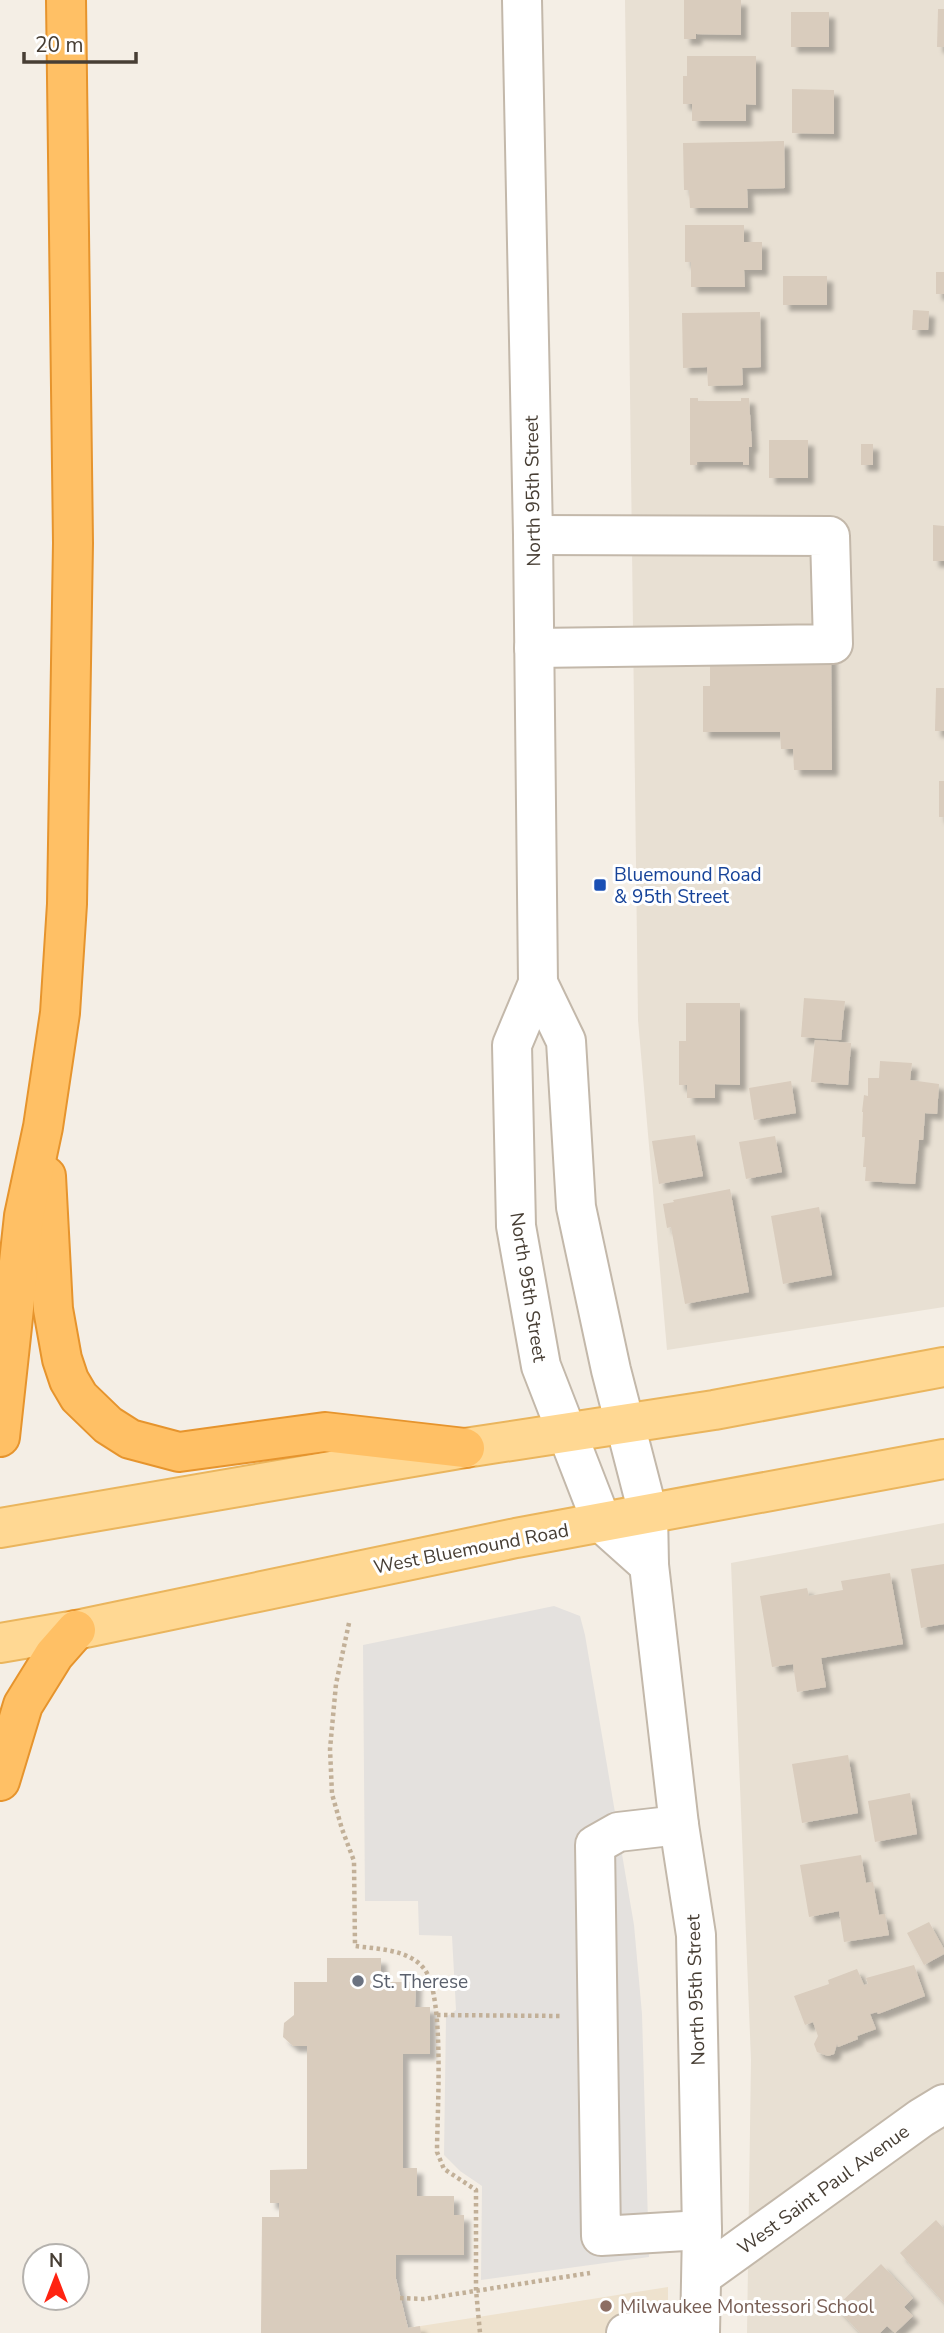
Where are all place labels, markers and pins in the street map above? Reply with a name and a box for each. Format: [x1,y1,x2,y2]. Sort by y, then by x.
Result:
place label: Bluemound Road & 95th Street [614,862,762,910]
marker: Bluemound Road & 95th Street [592,877,608,893]
place label: St. Therese [372,1969,468,1995]
marker: St. Therese [350,1973,366,1989]
place label: Milwaukee Montessori School [620,2294,875,2320]
marker: Milwaukee Montessori School [598,2298,614,2314]

